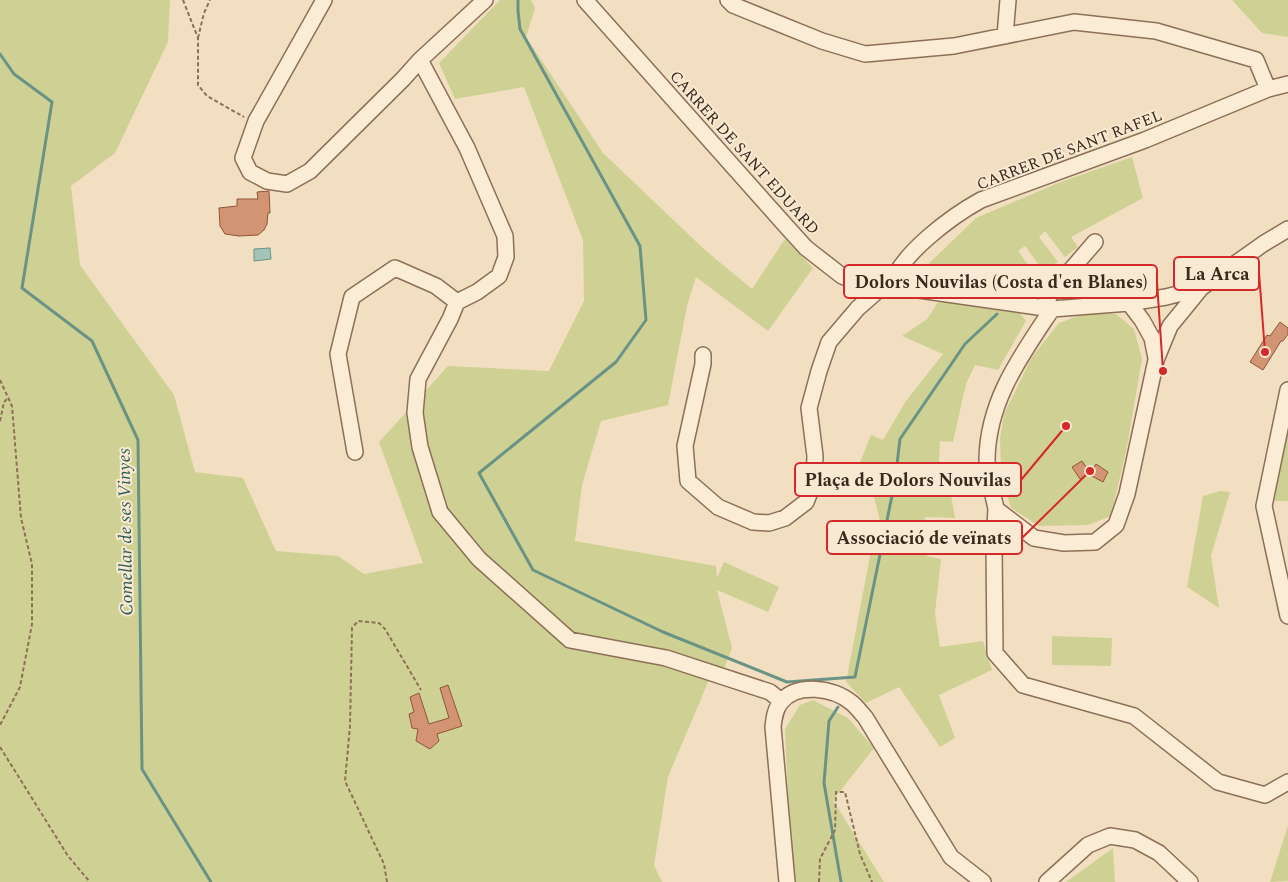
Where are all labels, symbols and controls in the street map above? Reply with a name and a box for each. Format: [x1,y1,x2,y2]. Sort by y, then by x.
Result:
street label: CARRER DE SANT EDUARD [664,65,825,240]
street label: CARRER DE SANT RAFEL [973,103,1166,196]
callout: La Arca [1174,257,1259,290]
text: La Arca [1184,261,1250,288]
callout: Dolors Nouvilas (Costa d'en Blanes) [844,265,1157,298]
text: Dolors Nouvilas (Costa d'en Blanes) [855,269,1147,296]
water label: Comellar de ses Vinyes [111,447,140,616]
callout: Plaça de Dolors Nouvilas [795,463,1021,496]
text: Plaça de Dolors Nouvilas [805,467,1011,494]
callout: Associació de veïnats [827,521,1022,554]
text: Associació de veïnats [836,525,1012,552]

